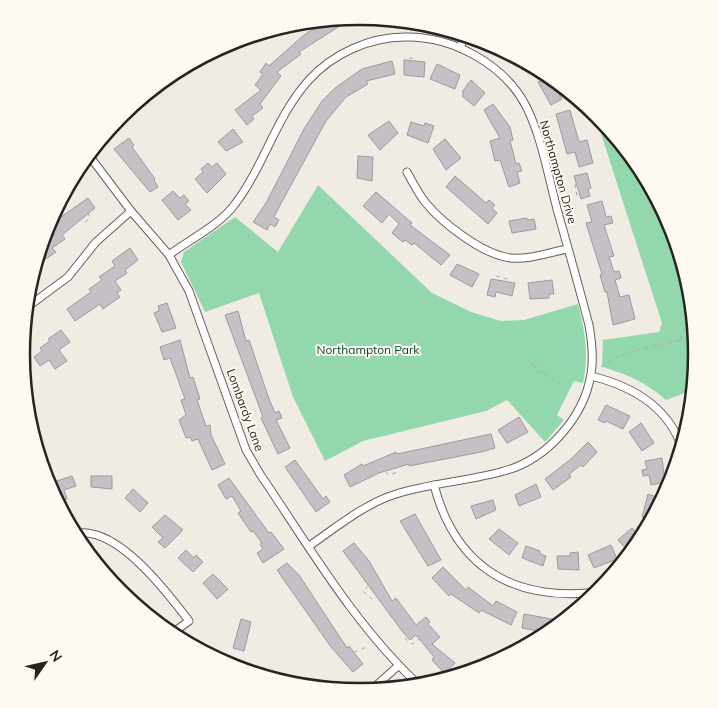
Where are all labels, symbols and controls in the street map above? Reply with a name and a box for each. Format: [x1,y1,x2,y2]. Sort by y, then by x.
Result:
street label: Northampton Drive [537,118,580,225]
park label: Northampton Park [316,342,420,357]
street label: Lombardy Lane [224,367,267,453]
north arrow [20,638,70,688]
text: N [45,646,66,665]

